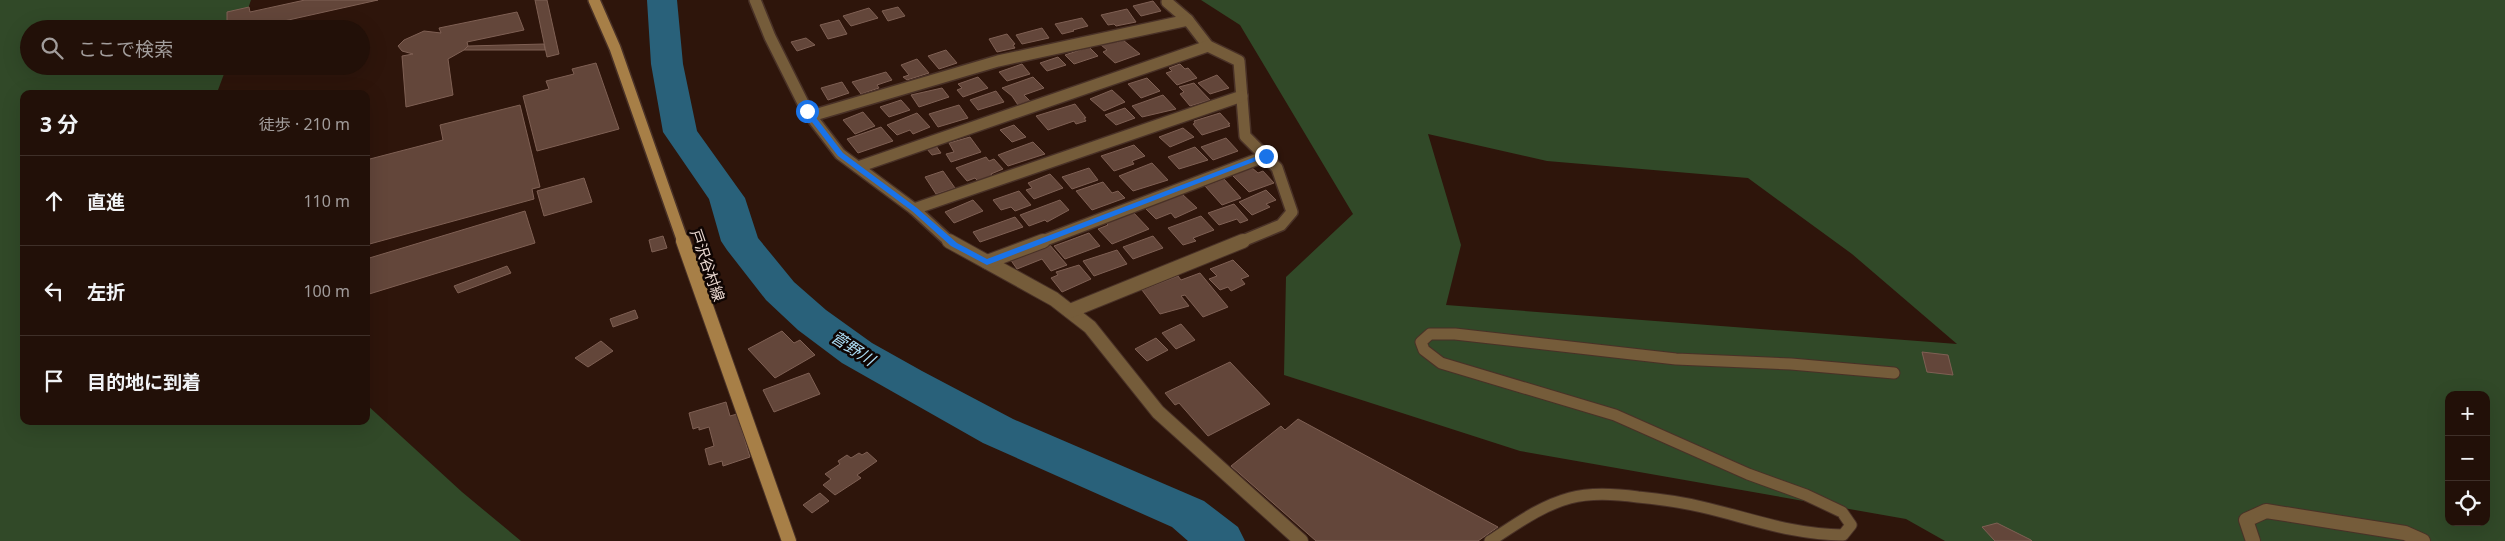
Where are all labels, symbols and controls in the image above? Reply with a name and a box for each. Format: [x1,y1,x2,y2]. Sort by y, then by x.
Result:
search box [20,20,370,75]
icon: search [38,34,66,62]
text: ここで検索 [78,36,173,62]
route start [796,100,819,123]
text: 3 分 [40,110,78,138]
text: 徒歩 · 210 m [259,113,350,135]
route end [1255,145,1278,168]
icon: ahead [40,187,68,215]
text: 直進 [87,189,125,215]
text: 110 m [303,190,350,212]
street label: 戸沢谷村線 [686,226,730,304]
icon: left [40,277,68,305]
text: 左折 [87,279,125,305]
text: 100 m [303,280,350,302]
water label: 菅野川 [827,326,881,371]
icon: arrive [40,367,68,395]
text: 目的地に到着 [87,369,201,395]
map controls [2445,391,2490,526]
button: + [2445,391,2490,436]
button: − [2445,436,2490,481]
button: locate [2445,481,2490,526]

